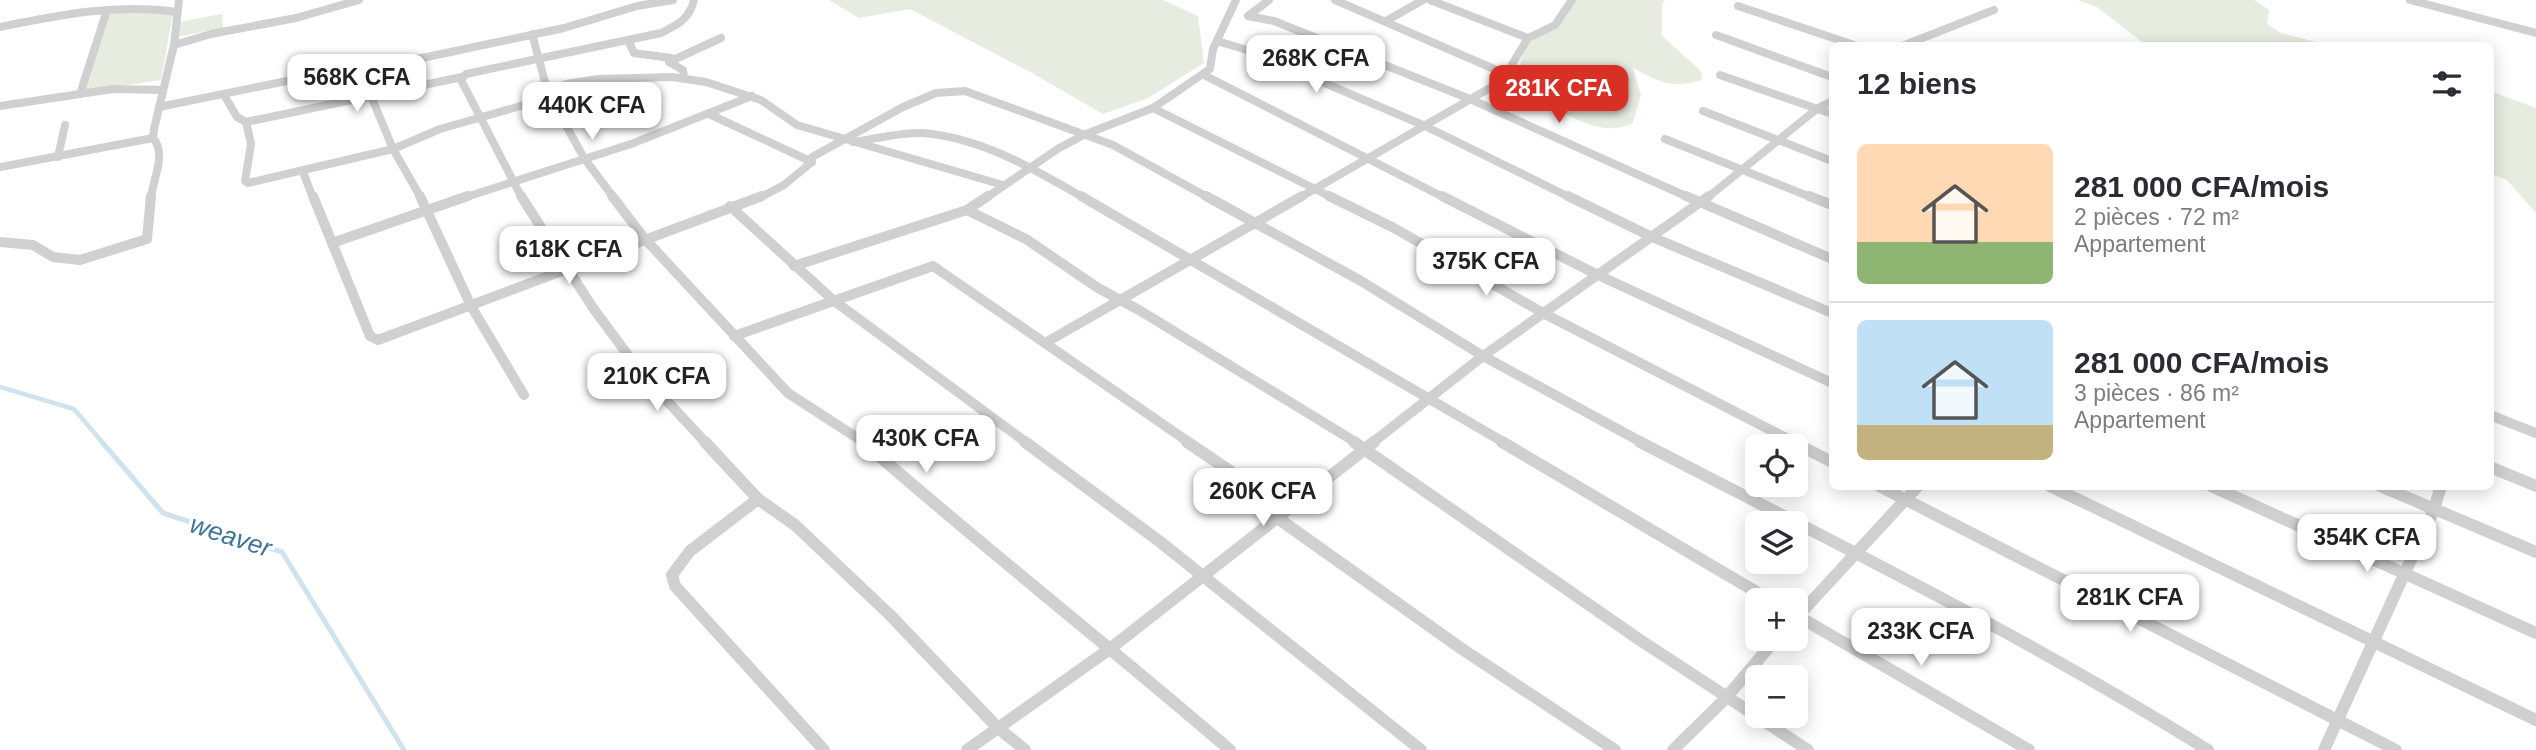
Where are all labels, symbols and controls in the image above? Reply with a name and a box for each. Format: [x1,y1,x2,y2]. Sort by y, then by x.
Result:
pin: 268K CFA [1244,36,1388,95]
text: 268K CFA [1262,45,1370,71]
pin: 568K CFA [285,54,429,114]
text: 568K CFA [303,64,411,90]
icon: filters [2428,65,2466,103]
pin: 281K CFA [1487,66,1631,125]
text: 12 biens [1857,67,1977,100]
text: 281K CFA [1505,75,1613,101]
pin: 440K CFA [520,82,664,142]
text: 440K CFA [538,92,646,118]
text: 281 000 CFA/mois [2074,170,2329,203]
icon: home [1913,172,1997,256]
text: 2 pièces · 72 m² [2074,204,2239,230]
pin: 618K CFA [497,226,641,286]
text: Appartement [2074,231,2206,257]
text: 618K CFA [515,236,623,262]
pin: 375K CFA [1414,238,1558,298]
text: 375K CFA [1432,248,1540,274]
text: 281 000 CFA/mois [2074,346,2329,379]
icon: home [1913,348,1997,432]
pin: 210K CFA [585,354,729,413]
text: 210K CFA [603,363,711,389]
text: 3 pièces · 86 m² [2074,380,2239,406]
text: Appartement [2074,407,2206,433]
pin: 430K CFA [854,416,998,475]
text: 430K CFA [872,425,980,451]
map controls [1745,434,1808,728]
button: locate [1745,434,1808,497]
pin: 260K CFA [1191,468,1335,528]
text: 260K CFA [1209,478,1317,504]
water label: weaver [187,509,277,564]
button: layers [1745,511,1808,574]
pin: 354K CFA [2295,514,2439,574]
text: 354K CFA [2313,524,2421,550]
pin: 281K CFA [2058,574,2202,634]
text: 281K CFA [2076,584,2184,610]
button: + [1745,588,1808,651]
pin: 233K CFA [1849,608,1993,668]
text: 233K CFA [1867,618,1975,644]
button: − [1745,665,1808,728]

